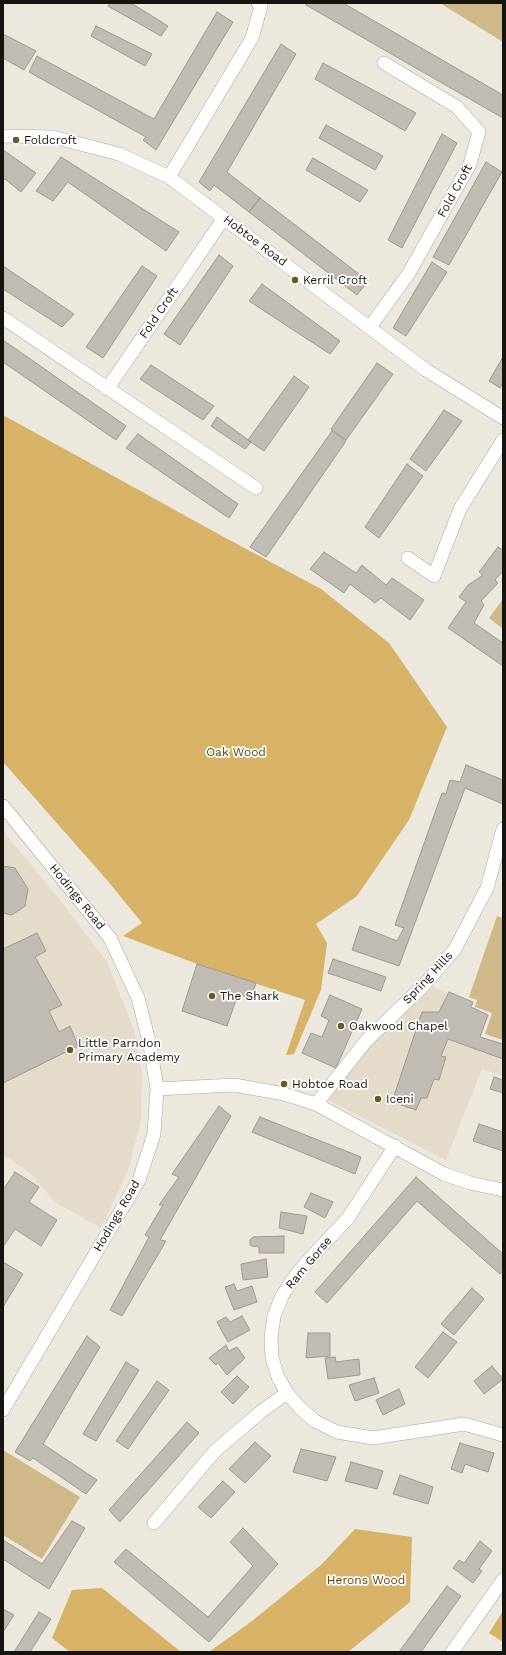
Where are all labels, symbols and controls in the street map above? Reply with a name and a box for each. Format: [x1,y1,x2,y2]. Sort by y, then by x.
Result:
place label: Foldcroft [24,133,77,147]
marker: Foldcroft [11,135,21,145]
street label: Fold Croft [435,162,475,220]
street label: Hobtoe Road [220,212,290,270]
place label: Kerril Croft [303,273,367,287]
marker: Kerril Croft [290,275,300,285]
street label: Fold Croft [137,285,181,341]
park label: Oak Wood [206,745,266,759]
street label: Hodings Road [46,861,108,933]
street label: Spring Hills [400,949,456,1007]
place label: The Shark [220,989,279,1003]
marker: The Shark [207,991,217,1001]
place label: Oakwood Chapel [349,1019,448,1033]
marker: Oakwood Chapel [336,1021,346,1031]
place label: Little Parndon Primary Academy [78,1036,180,1064]
marker: Little Parndon Primary Academy [65,1045,75,1055]
place label: Hobtoe Road [292,1077,368,1091]
marker: Hobtoe Road [279,1079,289,1089]
place label: Iceni [386,1092,414,1106]
marker: Iceni [373,1094,383,1104]
street label: Hodings Road [91,1178,143,1254]
street label: Ram Gorse [283,1234,335,1292]
park label: Herons Wood [327,1573,405,1587]

